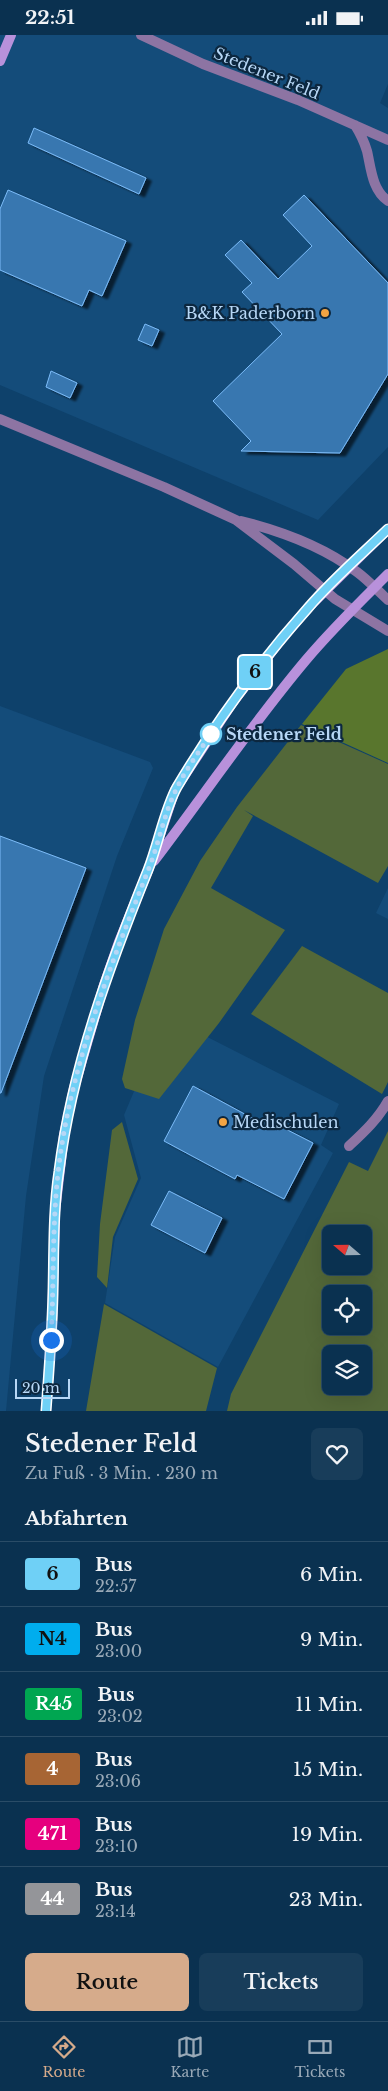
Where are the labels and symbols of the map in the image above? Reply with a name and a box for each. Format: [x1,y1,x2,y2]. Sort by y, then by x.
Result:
street label: Stedener Feld [211,43,323,103]
place label: B&K Paderborn [185,303,315,323]
marker: B&K Paderborn [319,307,331,319]
line badge: 6 [239,656,271,688]
marker: Stedener Feld [200,723,222,745]
place label: Stedener Feld [226,724,342,744]
place label: Medischulen [233,1112,338,1132]
marker: Medischulen [217,1116,229,1128]
north arrow [322,1225,372,1275]
your location [39,1328,64,1353]
scale bar [15,1376,70,1399]

